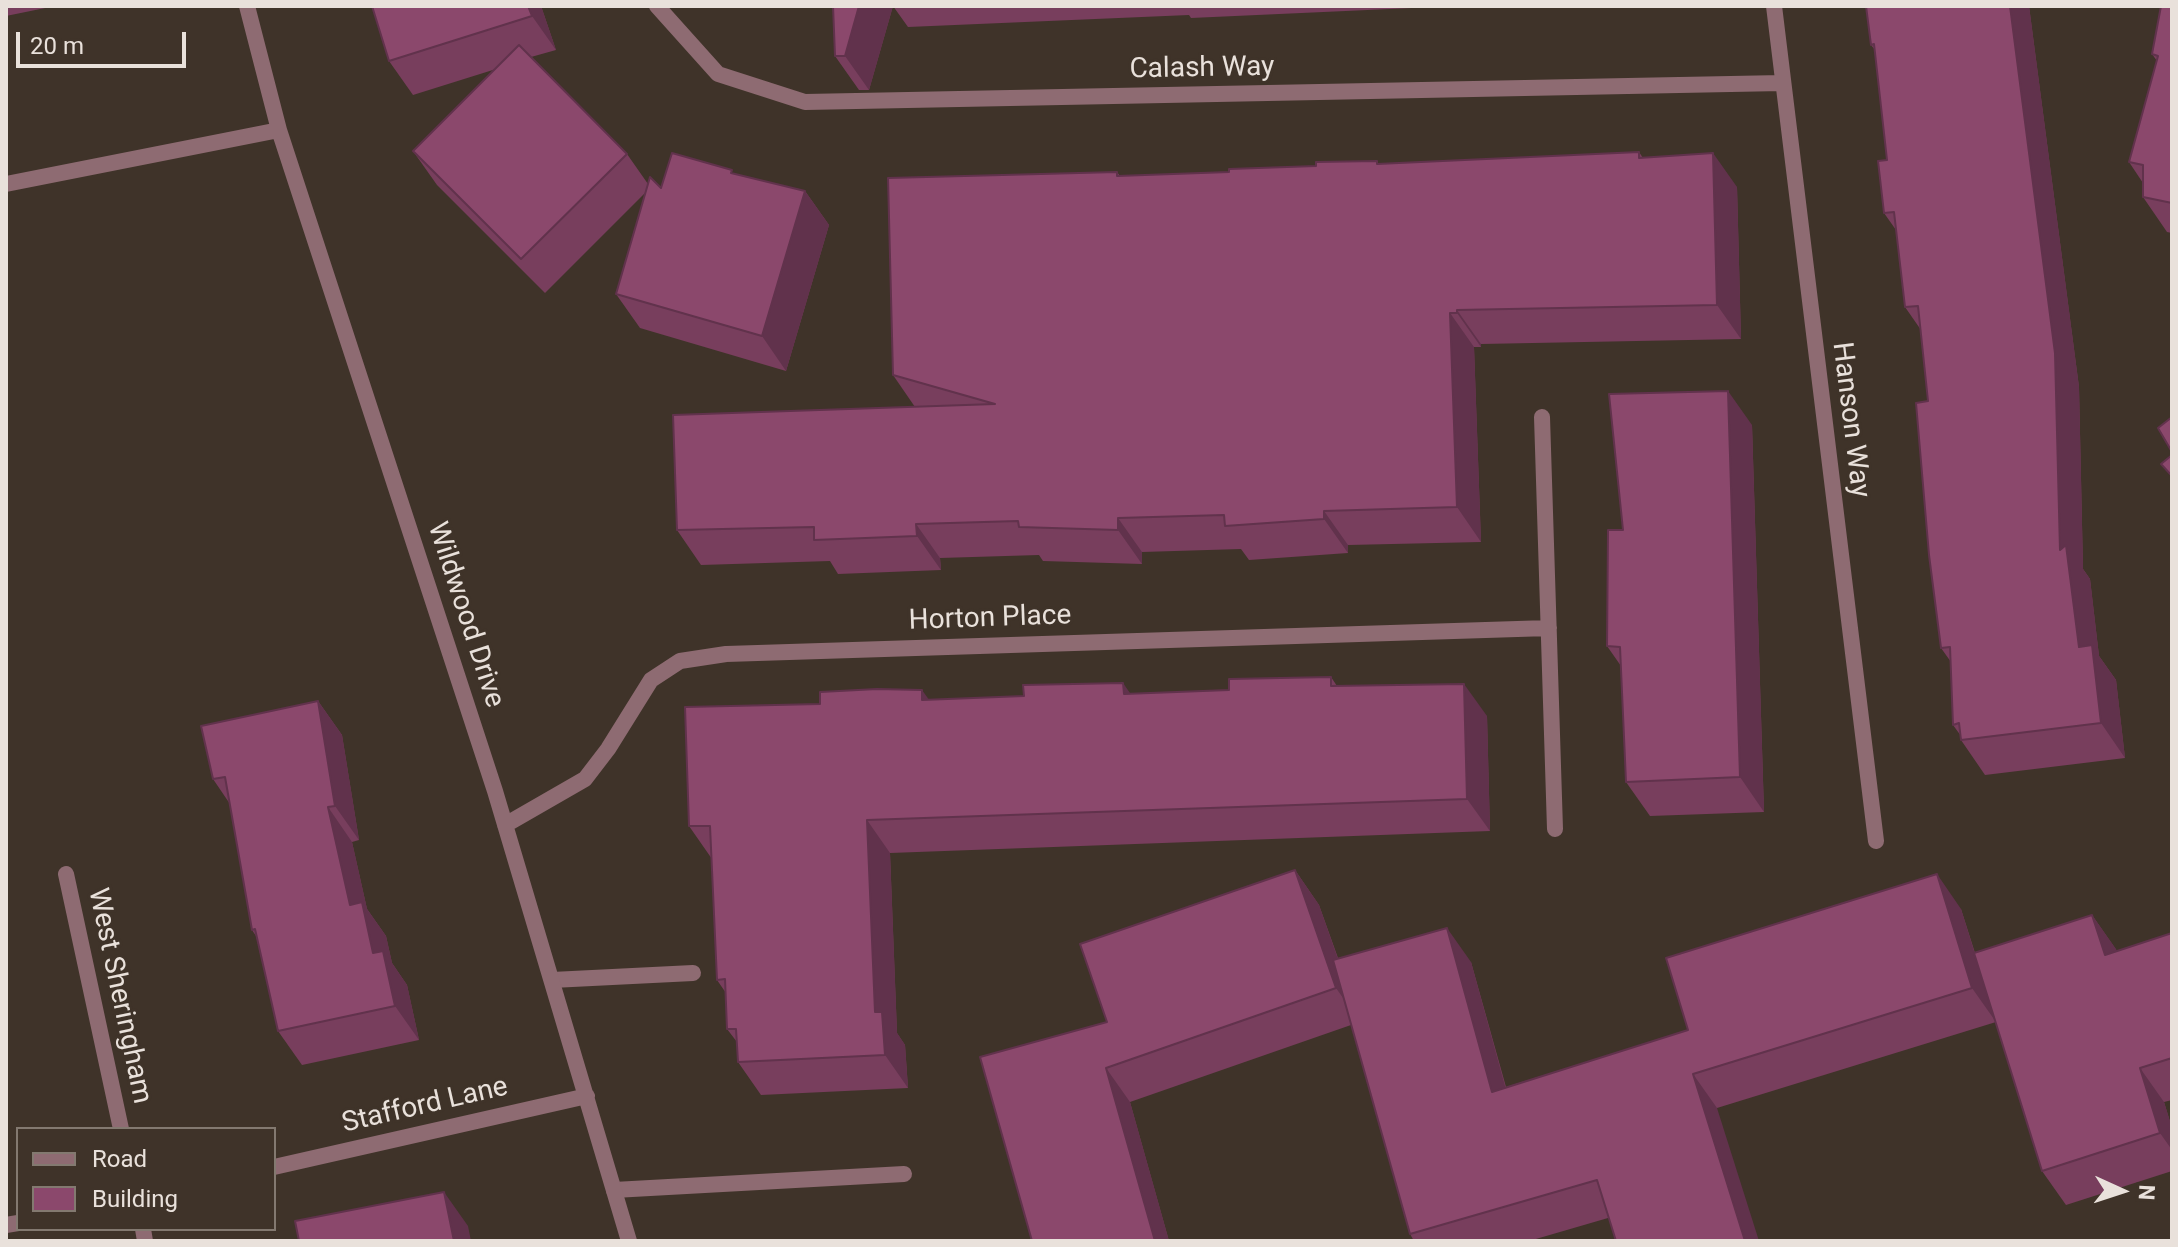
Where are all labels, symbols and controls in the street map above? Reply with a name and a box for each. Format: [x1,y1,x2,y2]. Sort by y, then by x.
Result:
scale bar [20,16,190,66]
text: 20 m [30,32,84,60]
street label: Calash Way [1129,51,1275,87]
street label: Hanson Way [1824,340,1876,500]
street label: Wildwood Drive [419,518,511,712]
street label: Horton Place [908,599,1072,639]
street label: West Sheringham [80,885,158,1107]
street label: Stafford Lane [339,1071,511,1141]
legend [16,1127,276,1231]
text: Road [92,1145,147,1173]
north arrow [2082,1151,2162,1231]
text: N [2134,1184,2159,1201]
text: Building [92,1185,178,1213]

